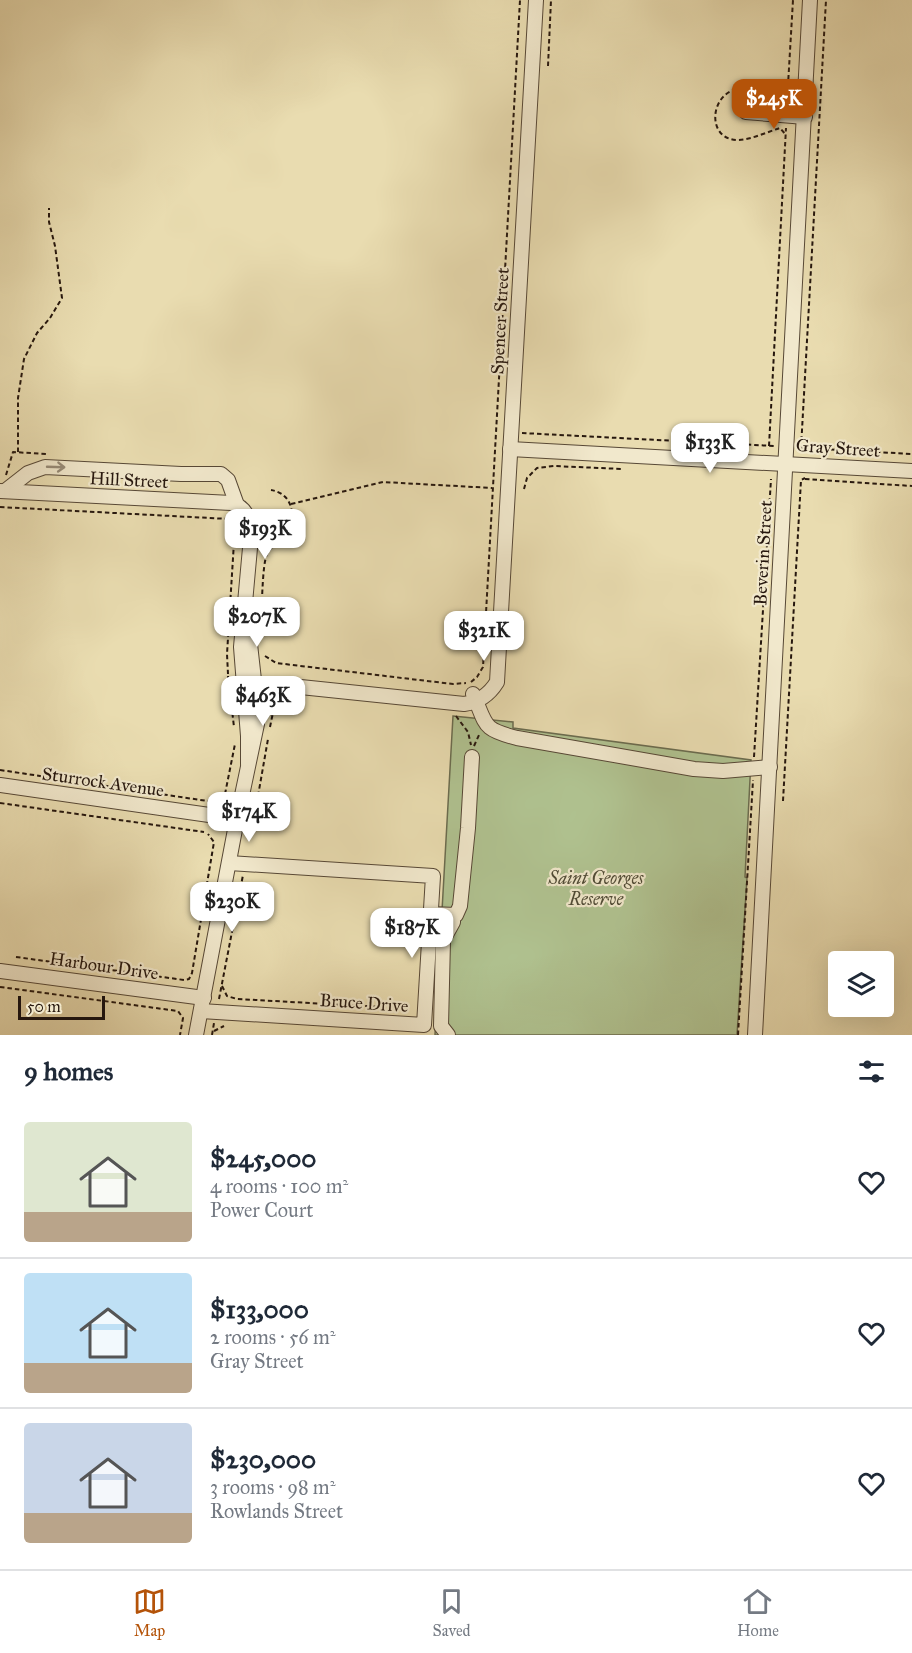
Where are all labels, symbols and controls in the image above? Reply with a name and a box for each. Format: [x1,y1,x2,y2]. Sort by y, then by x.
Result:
pin: $245K [732,79,816,130]
text: $245K [746,86,802,110]
street label: Spencer Street [486,266,514,375]
pin: $133K [668,423,752,474]
text: $133K [685,430,735,454]
street label: Gray Street [795,434,881,462]
one-way arrow [46,461,65,473]
street label: Hill Street [89,467,170,493]
street label: Beverin Street [749,499,777,606]
pin: $193K [223,509,307,560]
text: $193K [239,516,291,540]
pin: $207K [215,597,299,648]
text: $207K [228,604,286,628]
pin: $321K [442,611,526,662]
text: $321K [458,618,510,642]
pin: $463K [221,676,305,727]
text: $463K [235,683,291,707]
street label: Sturrock Avenue [41,763,165,801]
pin: $174K [207,792,291,843]
text: $174K [221,799,277,823]
park label: Saint Georges Reserve [548,867,644,910]
pin: $230K [190,882,274,933]
text: $230K [204,889,260,913]
pin: $187K [370,908,454,959]
text: $187K [384,915,440,939]
street label: Harbour Drive [48,947,160,985]
map controls [828,951,894,1017]
button: layers [828,951,894,1017]
street label: Bruce Drive [319,989,409,1017]
scale bar [18,993,105,1020]
text: 50 m [27,997,61,1016]
text: 9 homes [24,1055,113,1087]
icon: filters [855,1055,888,1088]
text: $245,000 [210,1142,316,1174]
icon: home [72,1146,144,1218]
icon: heart [855,1166,888,1199]
text: 4 rooms · 100 m² [210,1174,348,1198]
text: Power Court [210,1198,313,1222]
text: $133,000 [210,1293,309,1325]
icon: home [72,1297,144,1369]
icon: heart [855,1317,888,1350]
text: 2 rooms · 56 m² [210,1325,336,1349]
text: Gray Street [210,1349,304,1373]
text: $230,000 [210,1443,316,1475]
icon: home [72,1447,144,1519]
icon: heart [855,1467,888,1500]
text: 3 rooms · 98 m² [210,1475,335,1499]
text: Rowlands Street [210,1499,343,1523]
tab: Map [133,1585,166,1640]
tab: Saved [433,1585,471,1640]
tab: Home [737,1585,779,1640]

